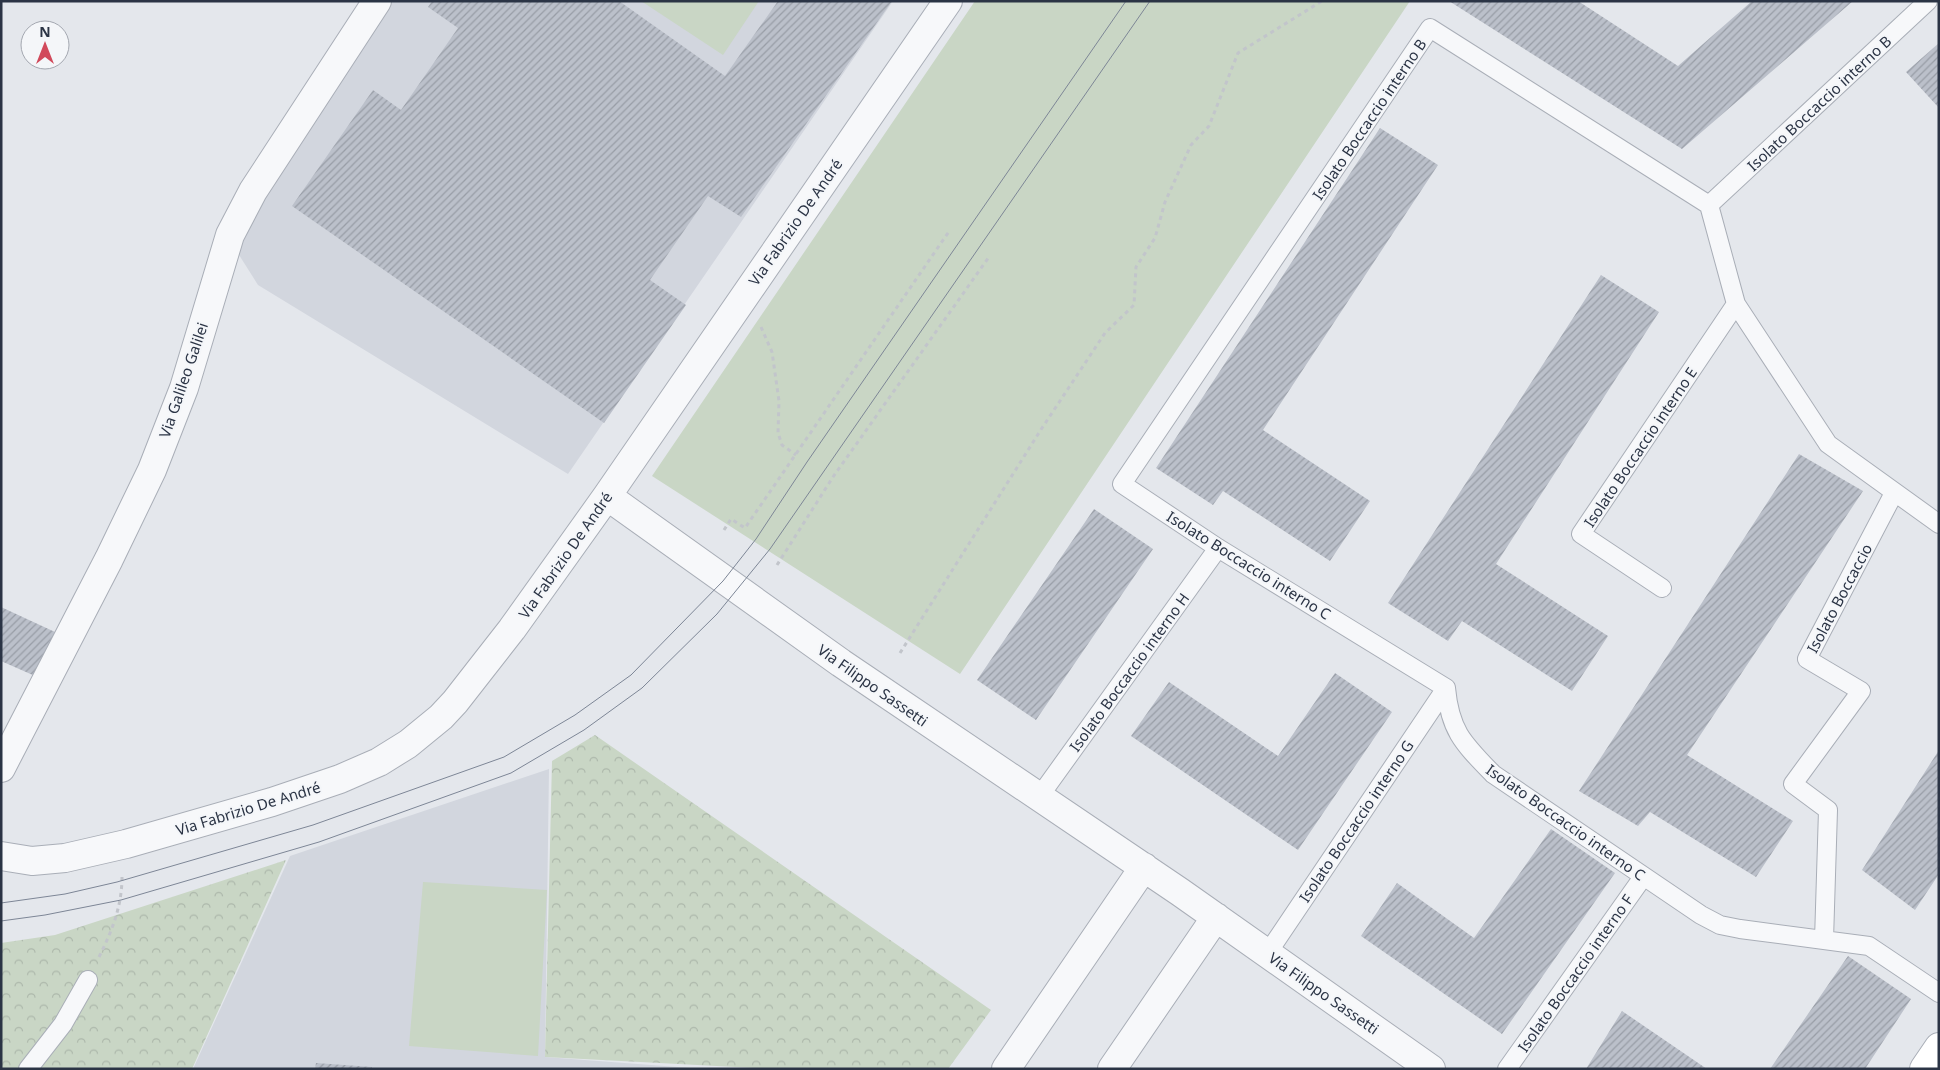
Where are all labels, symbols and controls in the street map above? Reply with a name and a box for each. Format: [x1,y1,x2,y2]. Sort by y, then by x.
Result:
north arrow [20,20,70,70]
text: N [39,22,51,41]
street label: Isolato Boccaccio interno B [1743,31,1895,175]
street label: Isolato Boccaccio interno B [1308,35,1430,203]
street label: Via Fabrizio De André [744,155,846,289]
street label: Via Galileo Galilei [154,320,212,440]
street label: Isolato Boccaccio interno E [1579,363,1701,531]
street label: Via Fabrizio De André [514,488,616,622]
street label: Isolato Boccaccio interno C [1163,506,1335,624]
street label: Isolato Boccaccio [1802,540,1876,656]
street label: Isolato Boccaccio interno H [1065,589,1193,755]
street label: Via Filippo Sassetti [814,639,932,731]
street label: Isolato Boccaccio interno G [1294,736,1418,906]
street label: Isolato Boccaccio interno C [1483,759,1650,885]
street label: Via Fabrizio De André [173,776,323,840]
street label: Isolato Boccaccio interno F [1513,890,1637,1056]
street label: Via Filippo Sassetti [1265,947,1383,1039]

